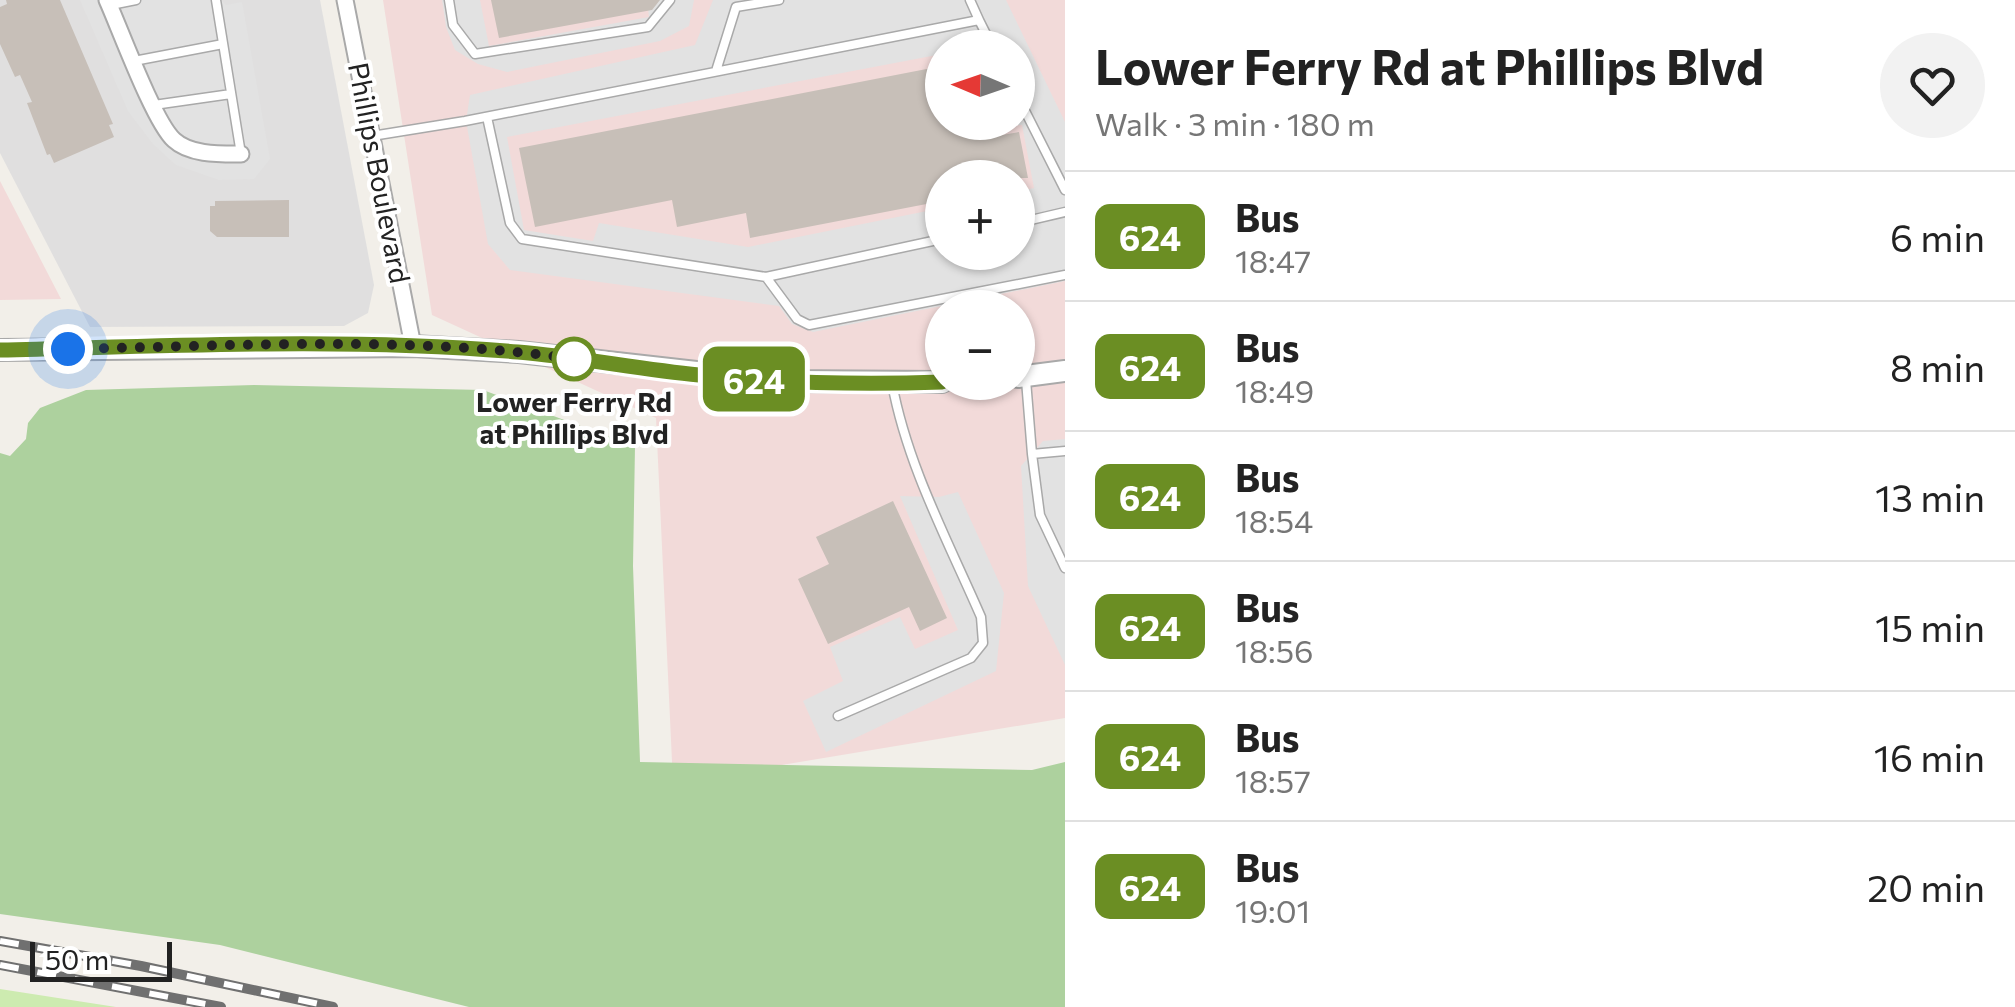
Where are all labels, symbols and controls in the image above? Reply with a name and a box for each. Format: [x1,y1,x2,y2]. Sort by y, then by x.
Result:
north arrow [925,30,1035,140]
map controls [925,30,1035,400]
button: heart [1880,33,1985,138]
text: Lower Ferry Rd at Phillips Blvd [1095,36,1764,95]
street label: Phillips Boulevard [342,60,418,286]
text: Walk · 3 min · 180 m [1095,103,1375,143]
button: + [925,160,1035,270]
text: Bus [1235,193,1300,240]
text: 6 min [1890,213,1985,260]
text: 624 [1119,215,1181,258]
text: 18:47 [1235,240,1311,280]
button: − [925,290,1035,400]
text: Bus [1235,323,1300,370]
your location [43,324,93,374]
marker: Lower Ferry Rd at Phillips Blvd [553,338,595,380]
text: 8 min [1890,343,1985,390]
text: 624 [1119,345,1181,388]
line badge: 624 [696,346,812,412]
text: 624 [723,358,785,401]
text: 18:49 [1235,370,1314,410]
place label: Lower Ferry Rd at Phillips Blvd [476,384,672,450]
text: Bus [1235,453,1300,500]
text: 13 min [1875,473,1985,520]
text: 624 [1119,475,1181,518]
text: 18:54 [1235,500,1313,540]
text: Bus [1235,583,1300,630]
text: 15 min [1875,603,1985,650]
text: 624 [1119,605,1181,648]
text: 18:56 [1235,630,1313,670]
text: Bus [1235,713,1300,760]
text: 16 min [1874,733,1985,780]
text: 624 [1119,735,1181,778]
text: 18:57 [1235,760,1311,800]
text: Bus [1235,843,1300,890]
text: 20 min [1867,863,1985,910]
text: 624 [1119,865,1181,908]
text: 19:01 [1235,890,1310,930]
scale bar [30,937,172,982]
text: 50 m [45,942,109,976]

